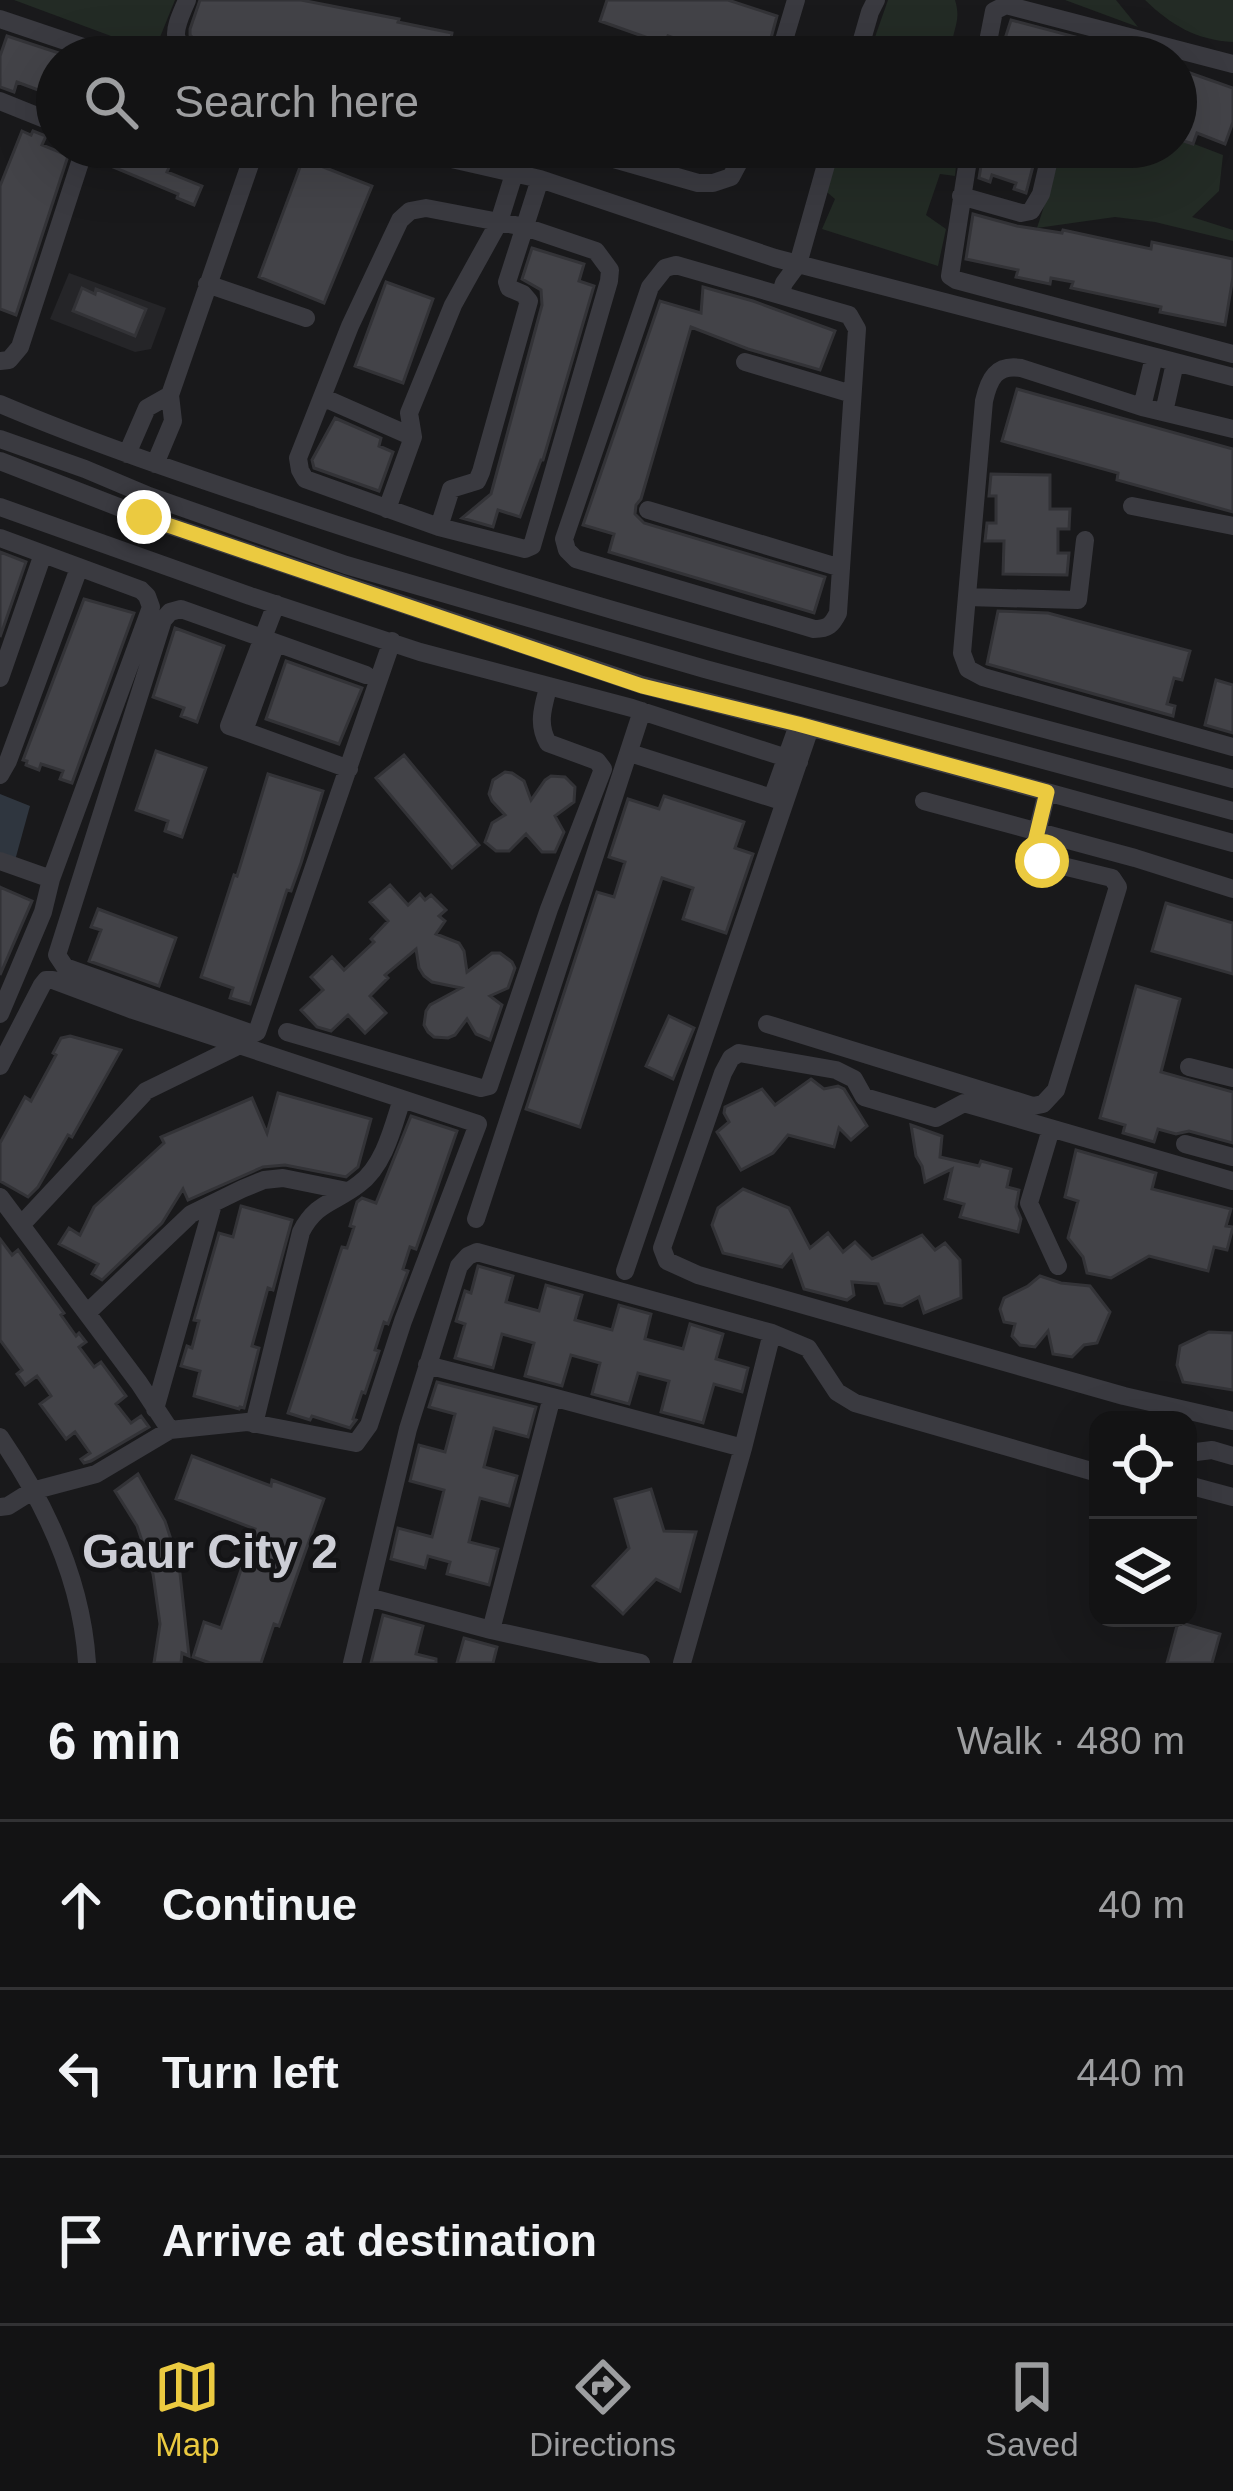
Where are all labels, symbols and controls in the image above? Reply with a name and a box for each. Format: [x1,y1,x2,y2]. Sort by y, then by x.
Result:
search box [36,36,1197,168]
icon: search [78,69,144,135]
text: Search here [174,76,419,127]
route end [117,490,171,544]
route start [1015,834,1069,888]
map controls [1089,1411,1197,1627]
button: locate [1089,1411,1197,1519]
button: layers [1089,1519,1197,1627]
district label: Gaur City 2 [82,1525,338,1578]
text: 6 min [48,1713,181,1770]
text: Walk · 480 m [957,1719,1185,1762]
icon: ahead [48,1872,114,1938]
text: Continue [162,1879,357,1930]
text: 40 m [1098,1883,1185,1926]
icon: left [48,2040,114,2106]
text: Turn left [162,2047,339,2098]
text: 440 m [1077,2051,1185,2094]
icon: arrive [48,2208,114,2274]
text: Arrive at destination [162,2215,597,2266]
tab: Map [154,2354,220,2464]
tab: Directions [529,2354,676,2464]
tab: Saved [985,2354,1079,2464]

